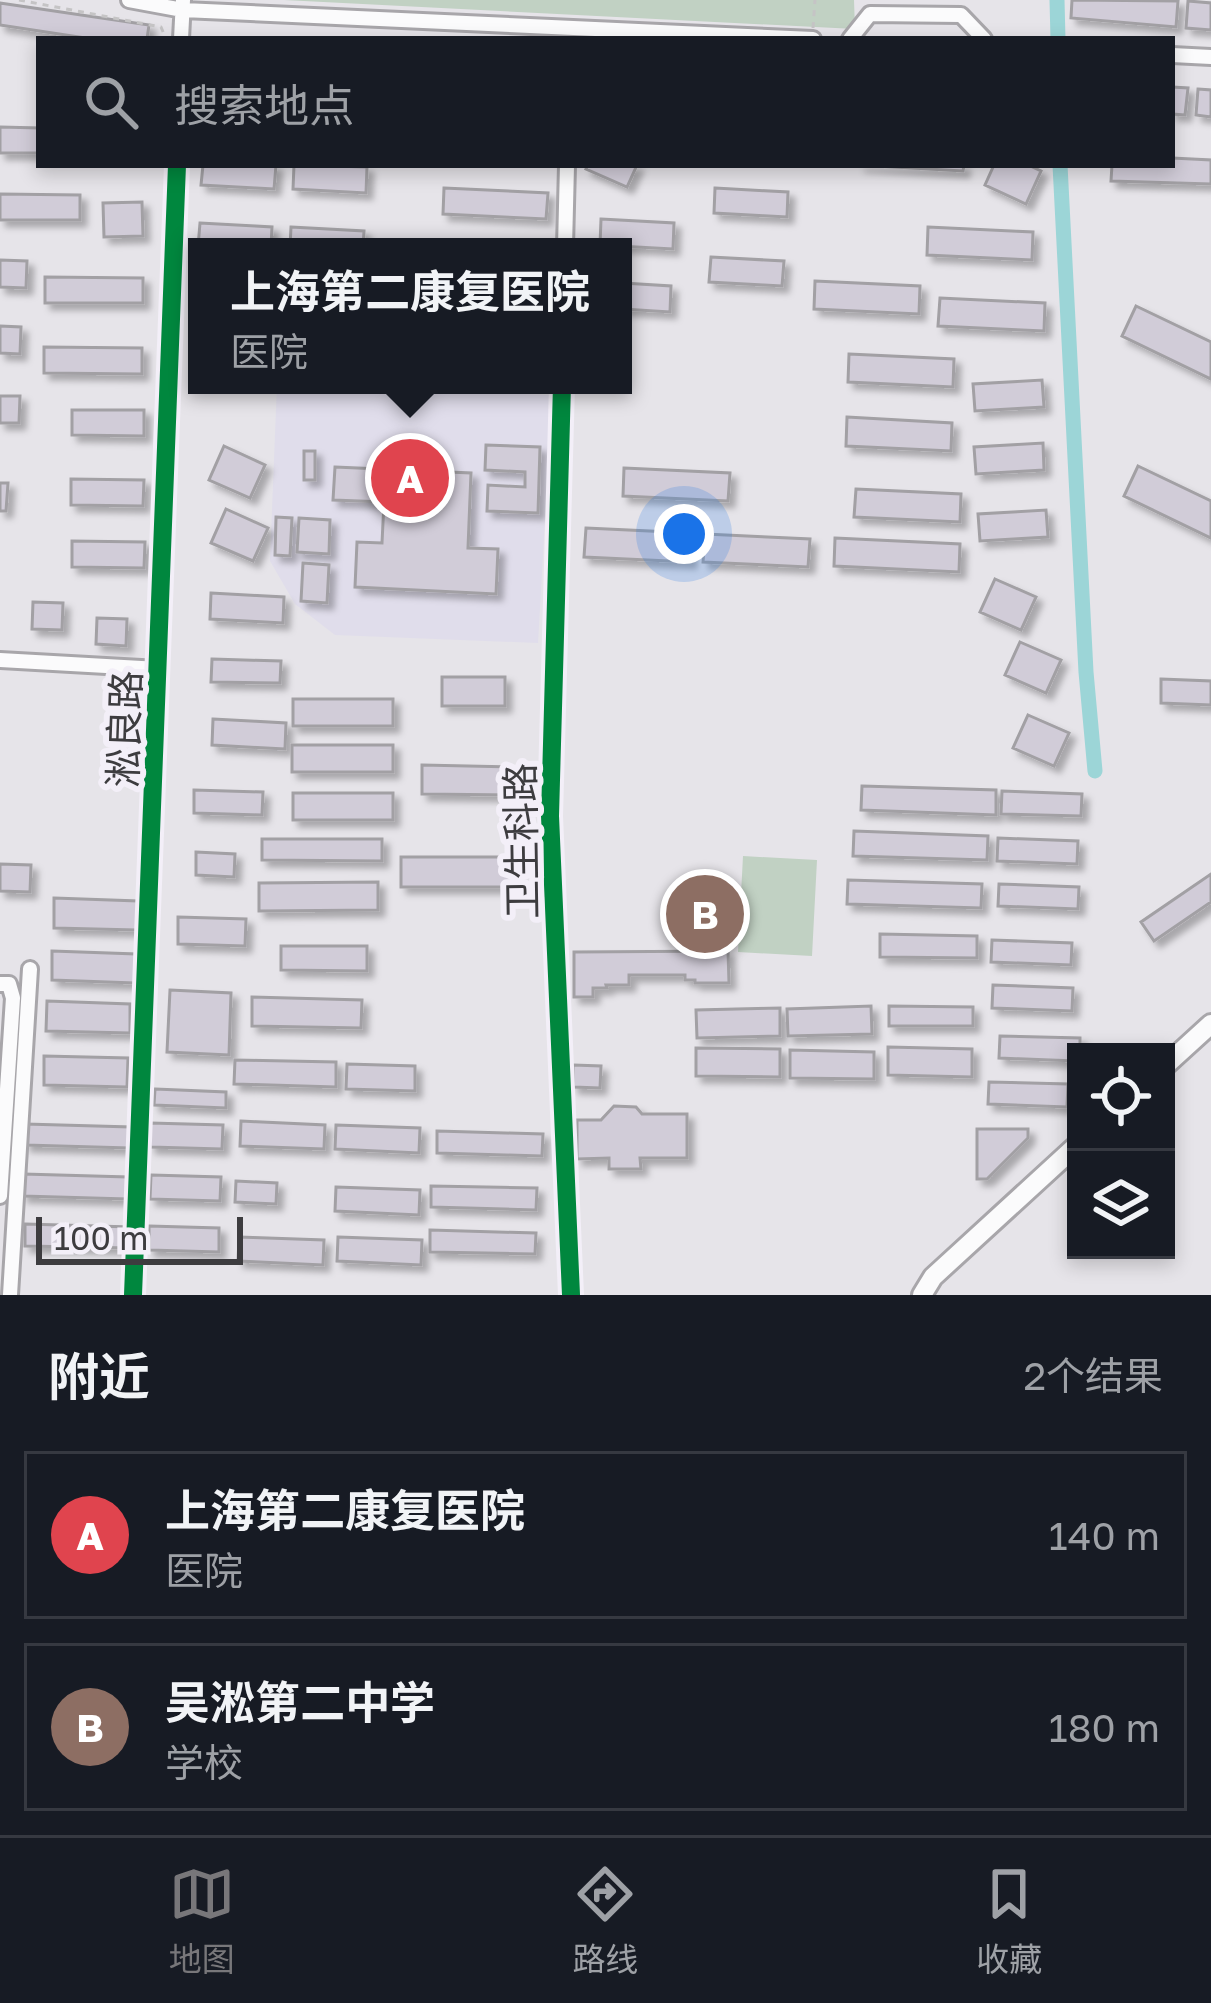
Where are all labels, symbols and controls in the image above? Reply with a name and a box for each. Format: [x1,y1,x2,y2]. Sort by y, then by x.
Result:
search box [36,36,1175,168]
icon: search [78,69,144,135]
text: 搜索地点 [174,78,354,132]
popup [188,238,632,394]
text: 上海第二康复医院 [230,264,590,318]
text: 医院 [230,328,308,375]
pin: A [371,433,449,523]
your location [654,504,714,564]
street label: 淞良路 [98,670,150,788]
street label: 卫生科路 [496,763,546,919]
pin: B [666,869,744,959]
map controls [1067,1043,1175,1259]
button: locate [1067,1043,1175,1151]
button: layers [1067,1151,1175,1259]
scale bar [36,1211,243,1264]
text: 100 m [54,1218,148,1257]
text: 附近 [48,1345,150,1406]
text: 2个结果 [1023,1352,1163,1399]
text: 上海第二康复医院 [165,1483,525,1537]
text: A [76,1512,104,1559]
text: 140 m [1049,1512,1160,1559]
text: 医院 [165,1547,243,1594]
text: 吴淞第二中学 [165,1675,435,1729]
text: B [76,1704,104,1751]
text: 180 m [1049,1704,1160,1751]
text: 学校 [165,1739,243,1786]
tab: 地图 [169,1861,235,1981]
tab: 路线 [572,1861,638,1981]
tab: 收藏 [976,1861,1042,1981]

